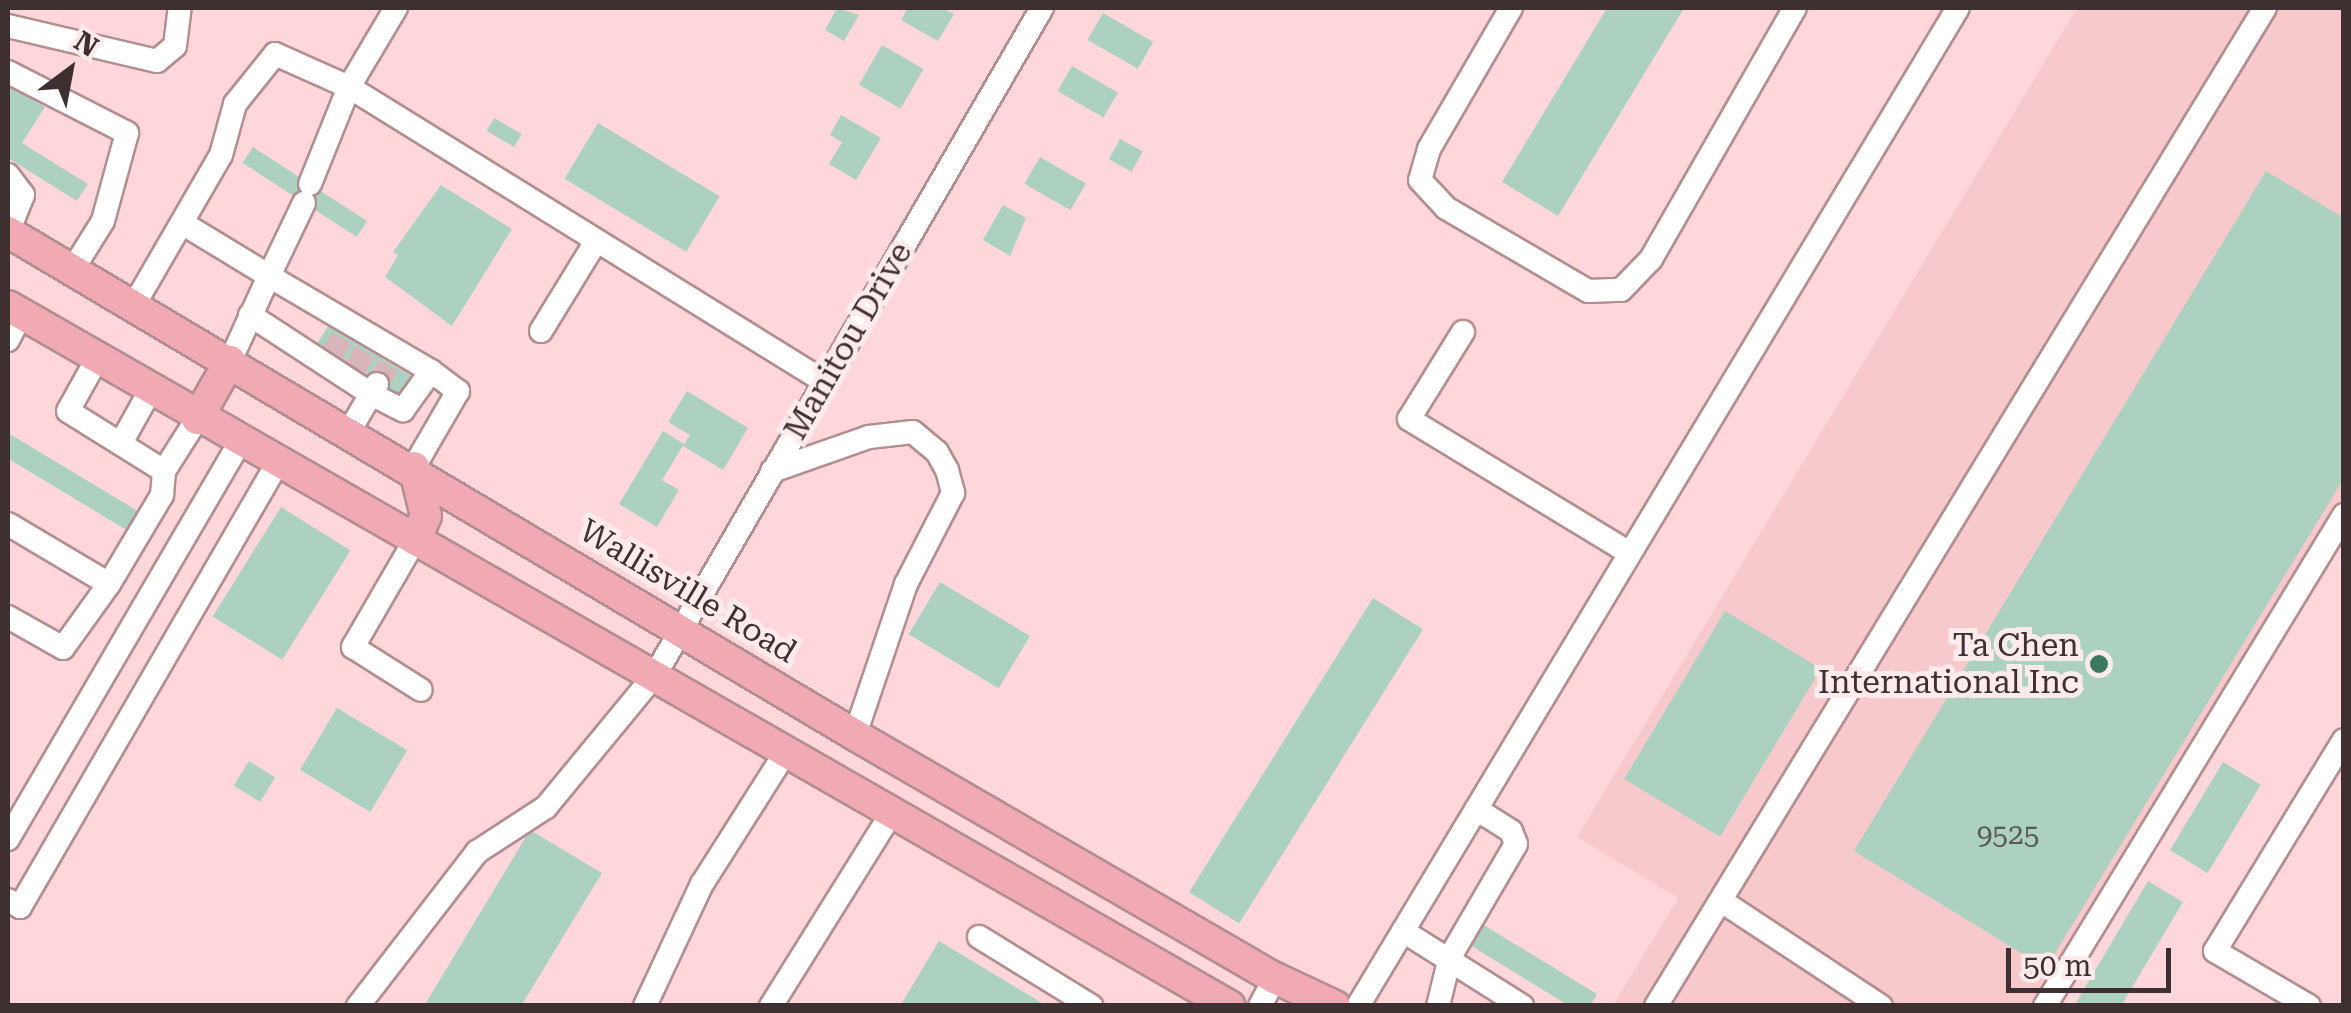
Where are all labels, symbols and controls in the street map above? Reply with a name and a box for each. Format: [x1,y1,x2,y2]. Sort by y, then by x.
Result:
north arrow [20,20,120,120]
text: N [68,24,104,64]
street label: Manitou Drive [776,236,920,446]
street label: Wallisville Road [573,511,803,671]
place label: Ta Chen International Inc [1818,627,2079,702]
marker: Ta Chen International Inc [2088,653,2110,675]
house number: 9525 [1977,818,2039,852]
scale bar [2011,928,2176,990]
text: 50 m [2023,948,2092,983]

